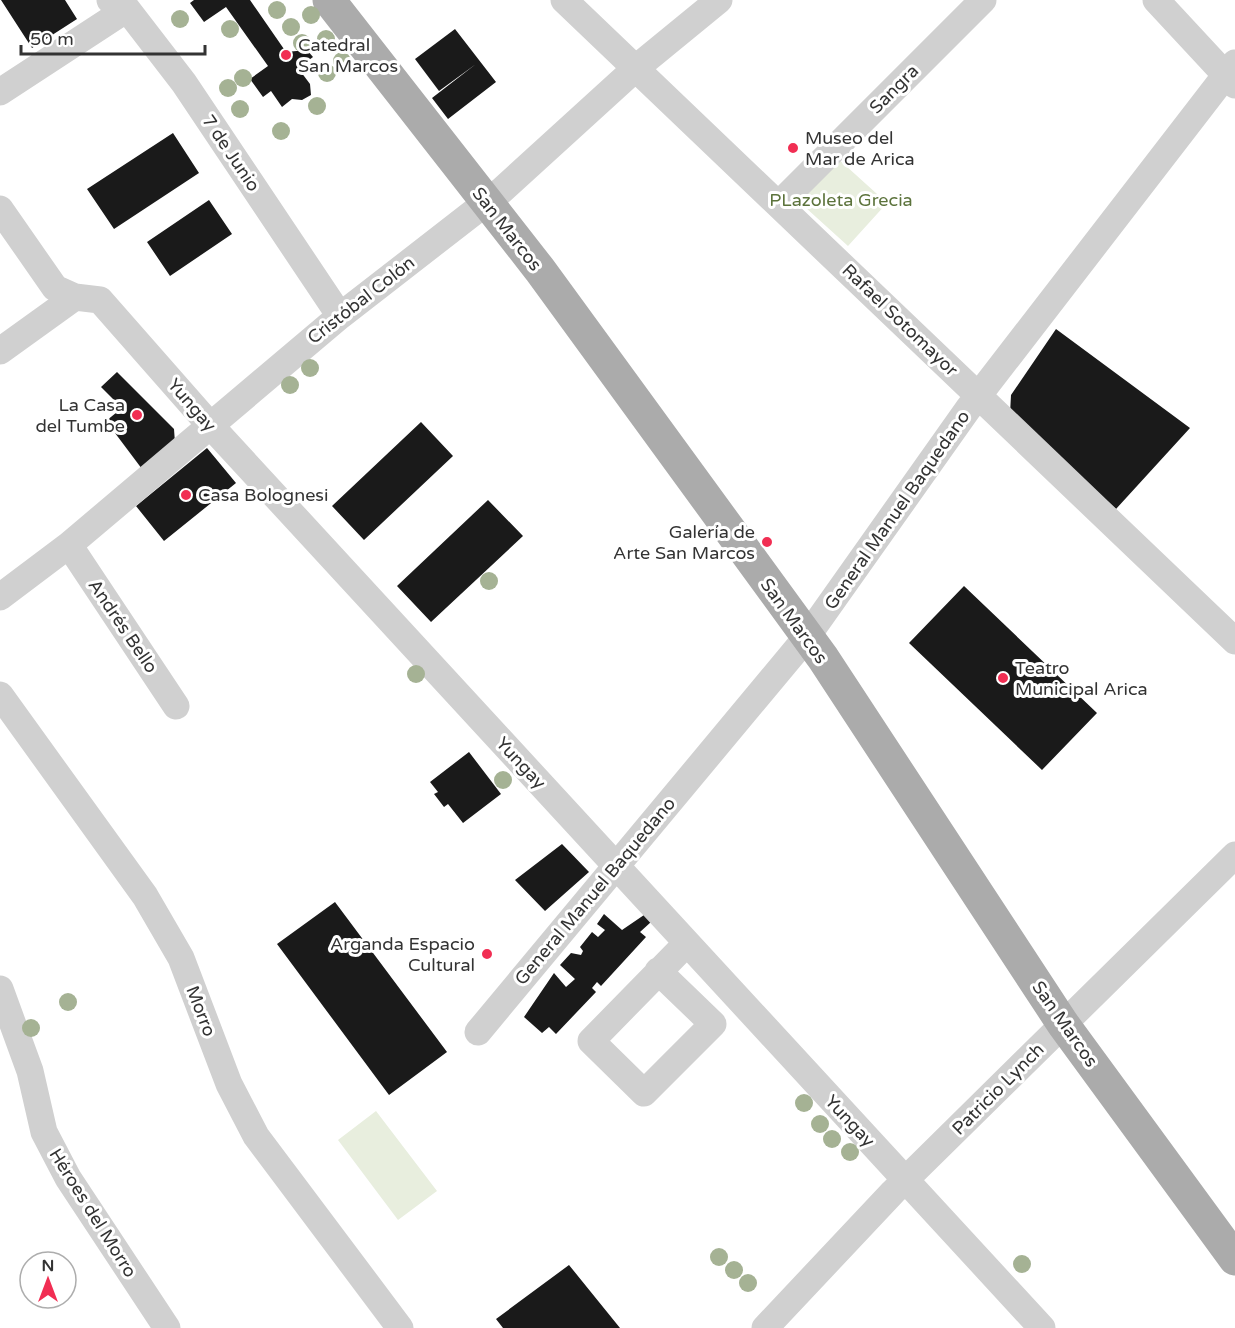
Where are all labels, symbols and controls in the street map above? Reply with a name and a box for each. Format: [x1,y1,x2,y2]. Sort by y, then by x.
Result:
scale bar [21,18,206,56]
text: 50 m [30,28,74,50]
place label: Catedral San Marcos [298,34,398,77]
marker: Catedral San Marcos [279,48,293,62]
street label: Sangra [865,60,923,118]
street label: 7 de Junio [197,110,265,196]
place label: Museo del Mar de Arica [805,127,915,170]
marker: Museo del Mar de Arica [786,141,800,155]
street label: San Marcos [468,183,546,275]
park label: PLazoleta Grecia [769,189,913,211]
street label: Cristóbal Colón [303,251,419,349]
street label: Rafael Sotomayor [838,259,962,381]
street label: Yungay [163,374,221,436]
place label: La Casa del Tumbe [35,394,125,437]
street label: General Manuel Baquedano [820,406,974,614]
marker: La Casa del Tumbe [130,408,144,422]
place label: Casa Bolognesi [198,484,328,506]
marker: Casa Bolognesi [179,488,193,502]
place label: Galería de Arte San Marcos [613,521,755,564]
marker: Galería de Arte San Marcos [760,535,774,549]
street label: San Marcos [756,574,832,668]
street label: Andrés Bello [84,575,162,677]
place label: Teatro Municipal Arica [1015,657,1148,700]
marker: Teatro Municipal Arica [996,671,1010,685]
street label: Yungay [491,732,551,794]
street label: General Manuel Baquedano [510,793,680,989]
place label: Arganda Espacio Cultural [330,933,475,976]
marker: Arganda Espacio Cultural [480,947,494,961]
street label: San Marcos [1027,977,1103,1071]
street label: Morro [181,983,221,1040]
street label: Patricio Lynch [947,1038,1049,1140]
street label: Yungay [820,1090,880,1152]
street label: Héroes del Morro [44,1144,142,1282]
north arrow [18,1250,78,1310]
text: N [42,1256,54,1276]

